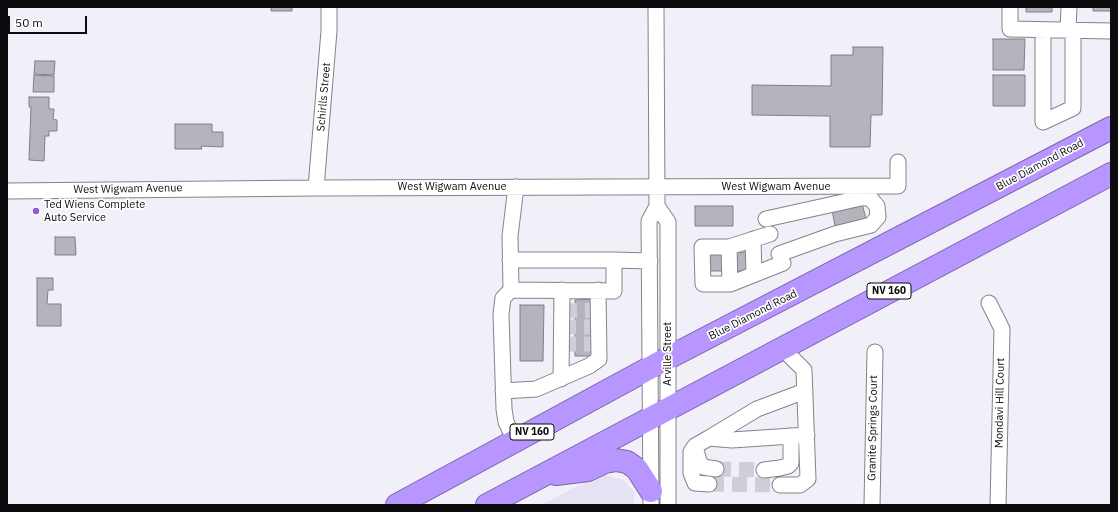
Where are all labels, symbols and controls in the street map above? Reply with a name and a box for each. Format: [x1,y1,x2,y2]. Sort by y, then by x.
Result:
scale bar [10,8,89,34]
text: 50 m [15,15,43,30]
street label: Schirlls Street [314,62,334,132]
street label: Blue Diamond Road [994,136,1086,194]
street label: West Wigwam Avenue [398,180,506,194]
street label: West Wigwam Avenue [722,180,830,194]
street label: West Wigwam Avenue [73,181,183,197]
place label: Ted Wiens Complete Auto Service [44,198,145,224]
marker: Ted Wiens Complete Auto Service [31,206,41,216]
road number: NV 160 [867,283,911,299]
street label: Blue Diamond Road [707,287,799,343]
street label: Arville Street [661,322,675,386]
street label: Mondavi Hill Court [993,358,1007,448]
street label: Granite Springs Court [865,375,881,481]
road number: NV 160 [510,424,554,440]

